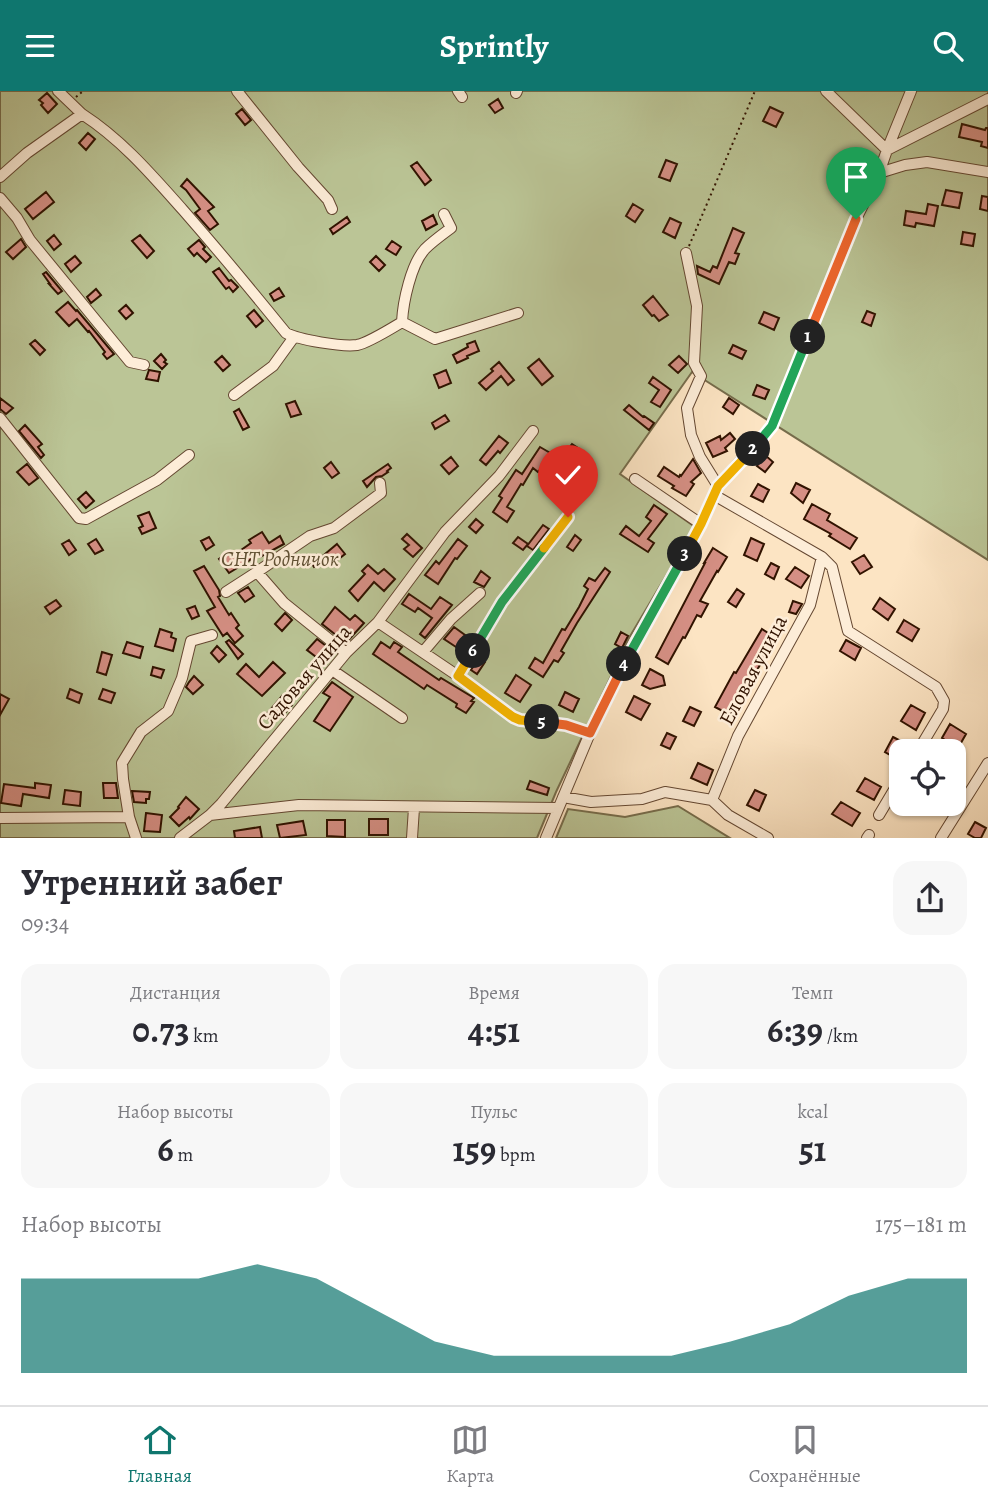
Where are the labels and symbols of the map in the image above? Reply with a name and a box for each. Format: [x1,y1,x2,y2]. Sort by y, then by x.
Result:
pin [826,147,886,219]
pin: 1 [790,320,826,355]
pin: 2 [736,431,770,467]
pin [538,445,598,517]
pin: 3 [668,537,702,571]
park label: СНТ Родничок [221,545,339,573]
street label: Еловая улица [712,610,794,730]
street label: Садовая улица [250,618,358,736]
pin: 6 [456,633,490,669]
pin: 4 [606,647,642,681]
pin: 5 [524,705,560,739]

